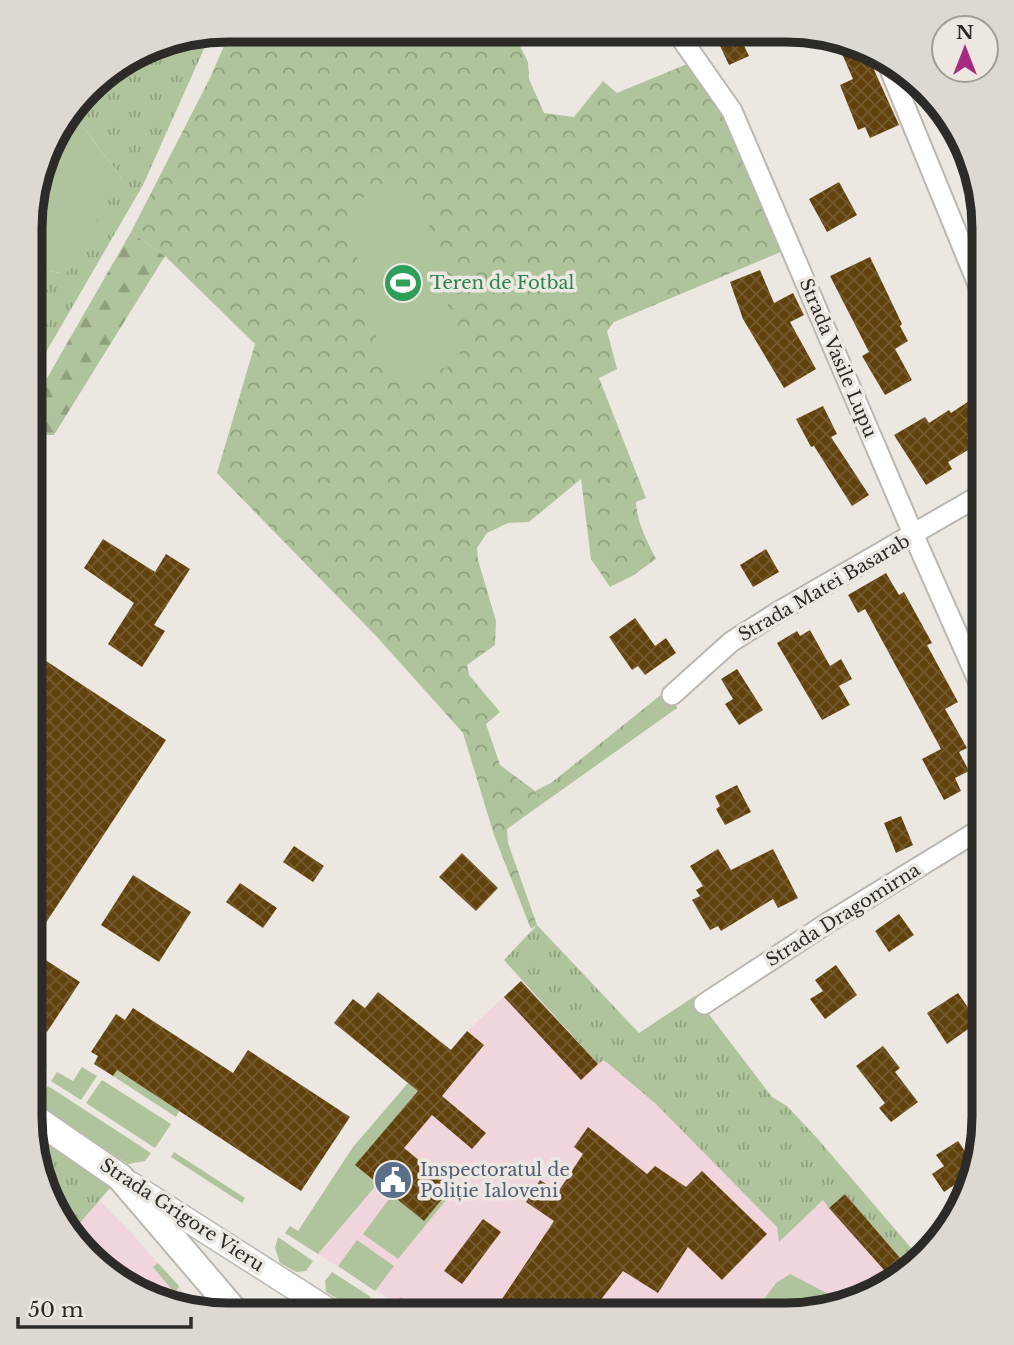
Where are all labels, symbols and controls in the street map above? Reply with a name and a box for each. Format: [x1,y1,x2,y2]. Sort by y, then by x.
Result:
north arrow [930,14,1000,84]
text: N [956,21,974,44]
sports icon: Teren de Fotbal [382,262,424,304]
place label: Teren de Fotbal [430,272,574,294]
street label: Strada Vasile Lupu [795,275,881,441]
street label: Strada Matei Basarab [734,530,914,646]
street label: Strada Dragomirna [762,859,924,971]
street label: Strada Grigore Vieru [96,1154,268,1276]
public building icon: Inspectoratul de Poliție Ialoveni [372,1159,414,1201]
place label: Inspectoratul de Poliție Ialoveni [420,1159,570,1202]
scale bar [18,1286,191,1330]
text: 50 m [28,1297,84,1323]

